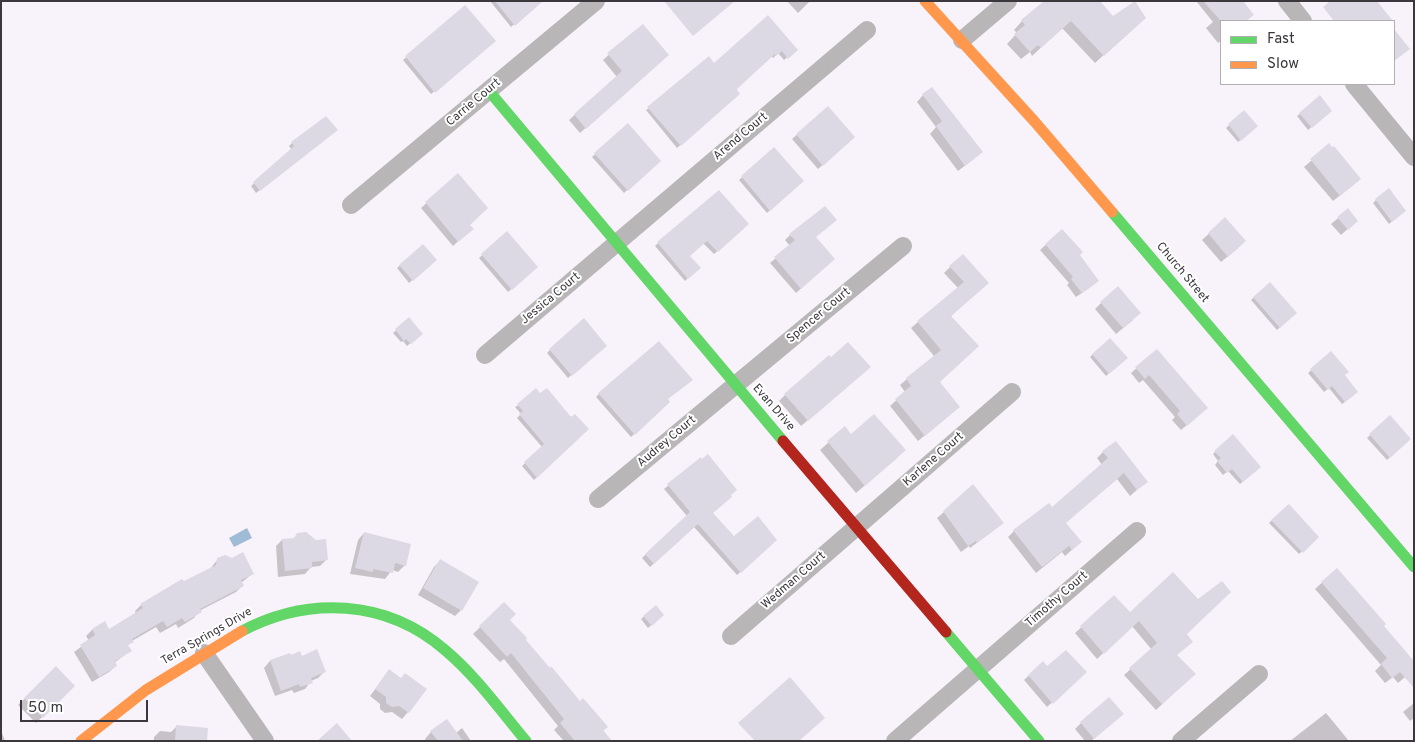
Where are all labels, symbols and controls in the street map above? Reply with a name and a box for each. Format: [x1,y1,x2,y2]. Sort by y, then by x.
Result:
legend [1220,20,1395,85]
text: Fast [1267,30,1295,49]
text: Slow [1267,55,1299,74]
street label: Carrie Court [444,76,504,130]
street label: Arend Court [711,110,771,164]
street label: Church Street [1153,240,1211,306]
street label: Jessica Court [518,270,584,328]
street label: Spencer Court [784,285,854,347]
street label: Evan Drive [749,382,797,434]
street label: Audrey Court [635,413,699,471]
street label: Karlene Court [901,430,967,490]
street label: Wedman Court [759,549,829,613]
street label: Timothy Court [1023,569,1091,631]
street label: Terra Springs Drive [159,605,255,669]
scale bar [22,690,150,722]
text: 50 m [28,699,63,718]

